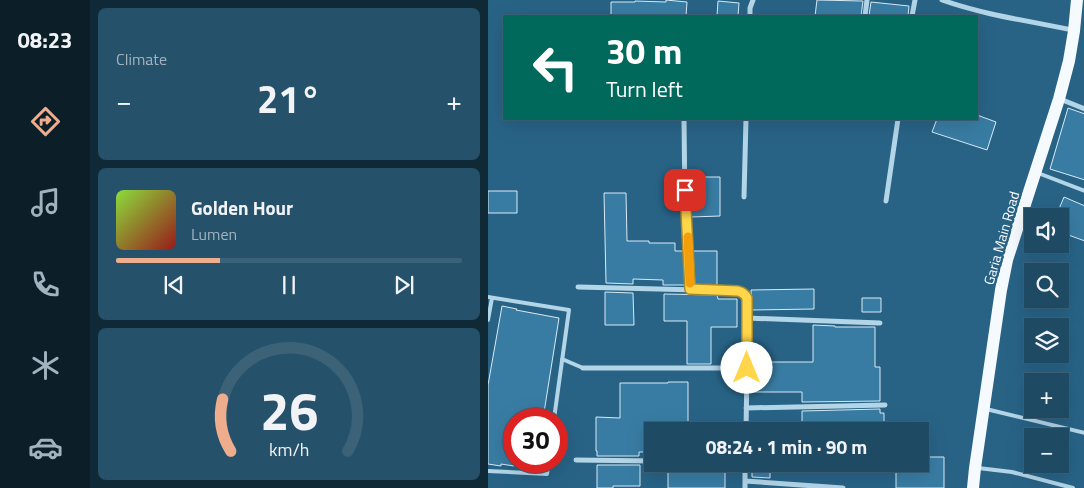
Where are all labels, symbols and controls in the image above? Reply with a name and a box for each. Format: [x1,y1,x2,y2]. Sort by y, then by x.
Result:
text: 08:23 [18,23,72,57]
text: 30 m [606,24,682,78]
icon: left [523,35,588,100]
text: Climate [116,47,167,71]
text: 21° [257,70,321,128]
text: Turn left [606,72,683,106]
text: − [116,79,132,122]
text: + [446,79,462,122]
icon: directions [28,104,63,139]
pin [664,169,706,211]
icon: arrive [671,176,699,204]
icon: music [28,185,63,220]
street label: Garia Main Road [978,189,1024,287]
text: Golden Hour [191,193,293,222]
map controls [1024,208,1069,473]
button: sound [1024,208,1069,253]
text: Lumen [191,222,237,246]
button: search [1024,263,1069,308]
icon: phone [28,267,63,302]
icon: previous [160,271,188,299]
icon: pause [275,271,303,299]
icon: next [390,271,418,299]
button: layers [1024,318,1069,363]
position arrow [720,341,772,393]
icon: climate [28,348,63,383]
text: 26 [260,371,318,450]
button: + [1024,373,1069,418]
speed limit sign: 30 [503,408,568,473]
button: − [1024,428,1069,473]
icon: car [28,430,63,465]
text: 08:24 · 1 min · 90 m [706,432,867,461]
text: km/h [269,436,309,463]

